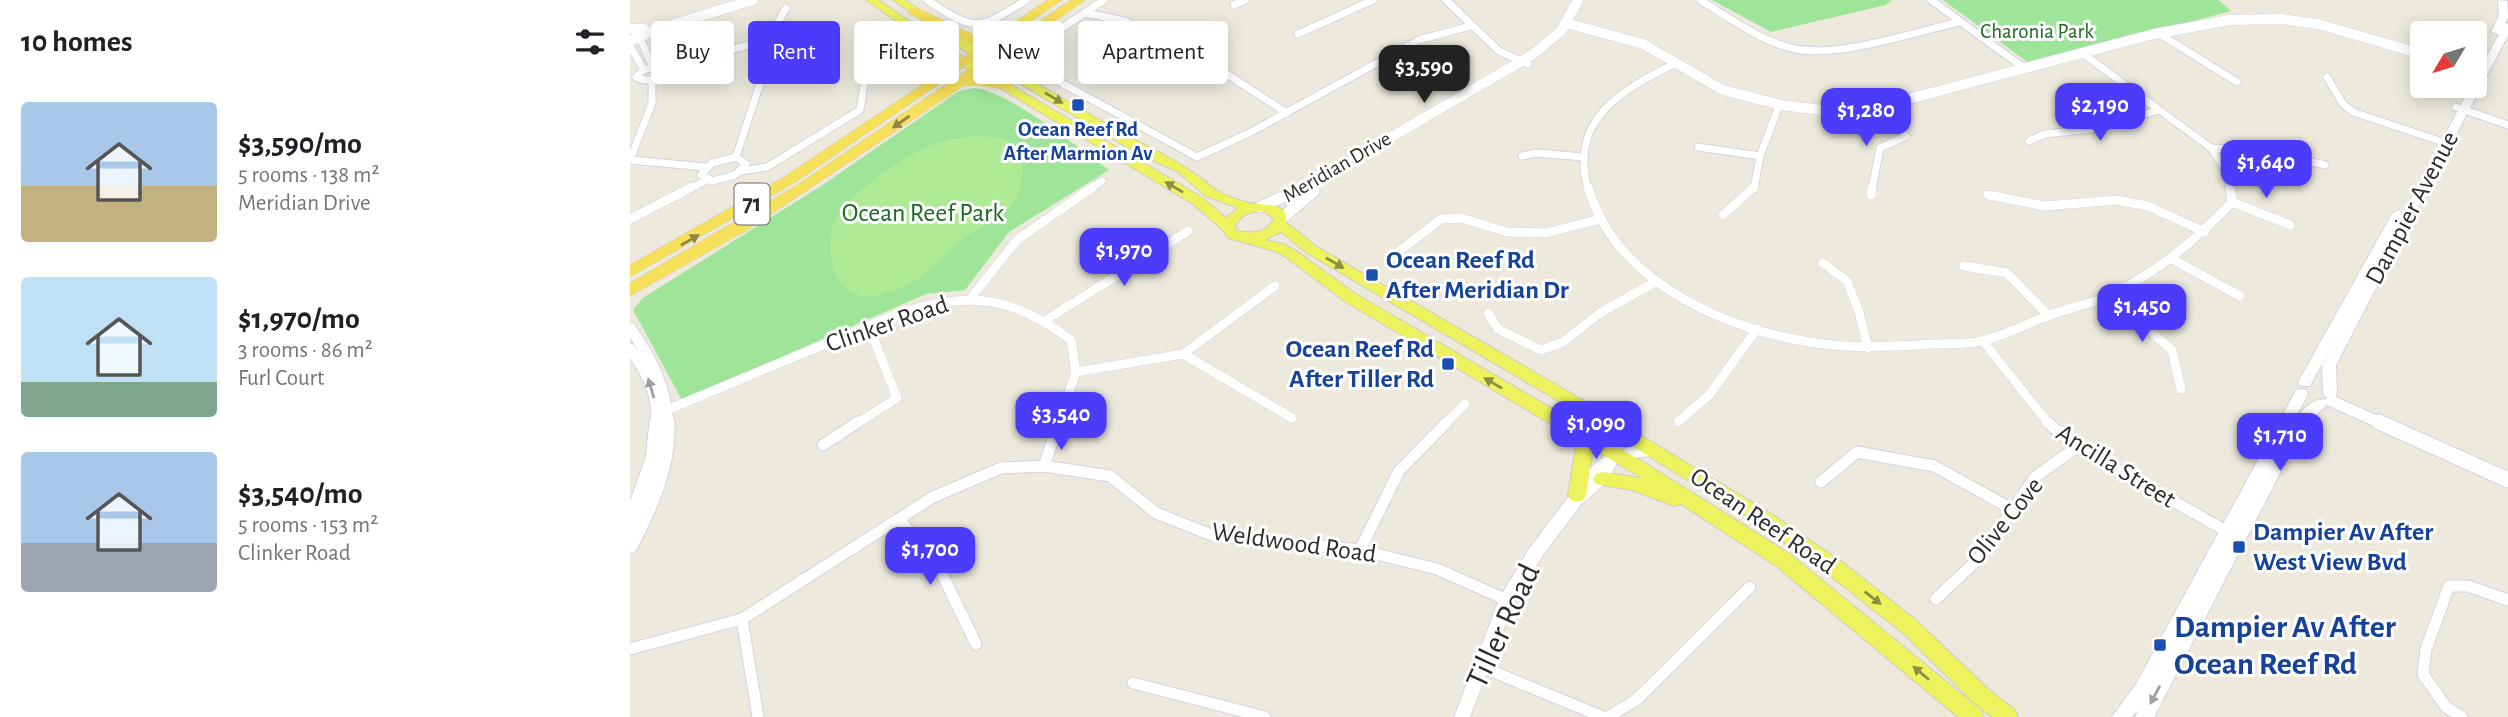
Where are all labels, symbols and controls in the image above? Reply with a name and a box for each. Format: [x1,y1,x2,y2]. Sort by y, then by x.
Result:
chip: Buy [651,21,734,84]
chip: Rent [748,21,840,84]
chip: Filters [854,21,959,84]
chip: New [973,21,1064,84]
chip: Apartment [1078,21,1228,84]
park label: Charonia Park [1980,21,2094,42]
north arrow [2410,21,2487,98]
map controls [2410,21,2487,98]
icon: filters [571,23,609,61]
text: 10 homes [21,27,132,57]
pin: $3,590 [1367,46,1481,105]
text: $3,590 [1395,56,1453,79]
pin: $2,190 [2043,83,2157,143]
pin: $1,280 [1809,88,1923,148]
one-way arrow [1045,92,1064,105]
text: $2,190 [2071,94,2129,117]
marker: Ocean Reef Rd After Marmion Av [1070,97,1086,113]
text: $1,280 [1837,99,1895,122]
one-way arrow [892,115,910,129]
place label: Ocean Reef Rd After Marmion Av [1003,119,1153,164]
street label: Dampier Avenue [2361,127,2463,289]
street label: Meridian Drive [1279,128,1395,206]
text: $3,590/mo [238,129,362,159]
icon: home [77,130,161,214]
pin: $1,640 [2209,140,2323,200]
text: $1,640 [2237,151,2295,174]
text: 5 rooms · 138 m² [238,164,379,187]
one-way arrow [1164,181,1183,193]
road number: 71 [734,184,770,224]
text: Meridian Drive [238,192,371,215]
park label: Ocean Reef Park [842,200,1004,226]
pin: $1,970 [1067,229,1181,288]
one-way arrow [681,234,700,246]
text: $1,970 [1096,239,1152,262]
place label: Ocean Reef Rd After Meridian Dr [1386,247,1569,303]
one-way arrow [1326,257,1345,270]
marker: Ocean Reef Rd After Meridian Dr [1364,267,1380,283]
pin: $1,450 [2085,284,2199,344]
street label: Clinker Road [822,291,952,357]
text: $1,450 [2113,295,2171,318]
text: $1,970/mo [238,304,360,334]
icon: home [77,305,161,389]
place label: Ocean Reef Rd After Tiller Rd [1285,336,1434,392]
text: 3 rooms · 86 m² [238,339,373,362]
marker: Ocean Reef Rd After Tiller Rd [1440,356,1456,372]
text: Furl Court [238,367,324,390]
one-way arrow [1483,376,1502,389]
one-way arrow [645,377,656,399]
pin: $3,540 [1004,392,1118,452]
pin: $1,090 [1539,402,1653,461]
text: $3,540 [1031,403,1091,426]
text: $1,090 [1567,412,1625,435]
pin: $1,710 [2223,414,2337,473]
street label: Ancilla Street [2052,419,2180,513]
text: $1,710 [2253,424,2307,447]
street label: Ocean Reef Road [1686,463,1840,579]
street label: Olive Cove [1962,472,2048,570]
text: $3,540/mo [238,479,363,509]
icon: home [77,480,161,564]
text: 5 rooms · 153 m² [238,514,378,537]
street label: Weldwood Road [1210,519,1378,567]
place label: Dampier Av After West View Bvd [2253,519,2433,575]
pin: $1,700 [873,528,987,587]
text: $1,700 [901,538,959,561]
marker: Dampier Av After West View Bvd [2231,539,2247,555]
text: Clinker Road [238,542,351,565]
street label: Tiller Road [1460,559,1546,693]
one-way arrow [1864,590,1882,605]
place label: Dampier Av After Ocean Reef Rd [2174,611,2396,680]
marker: Dampier Av After Ocean Reef Rd [2152,637,2168,653]
one-way arrow [1913,666,1930,681]
one-way arrow [2149,686,2161,706]

